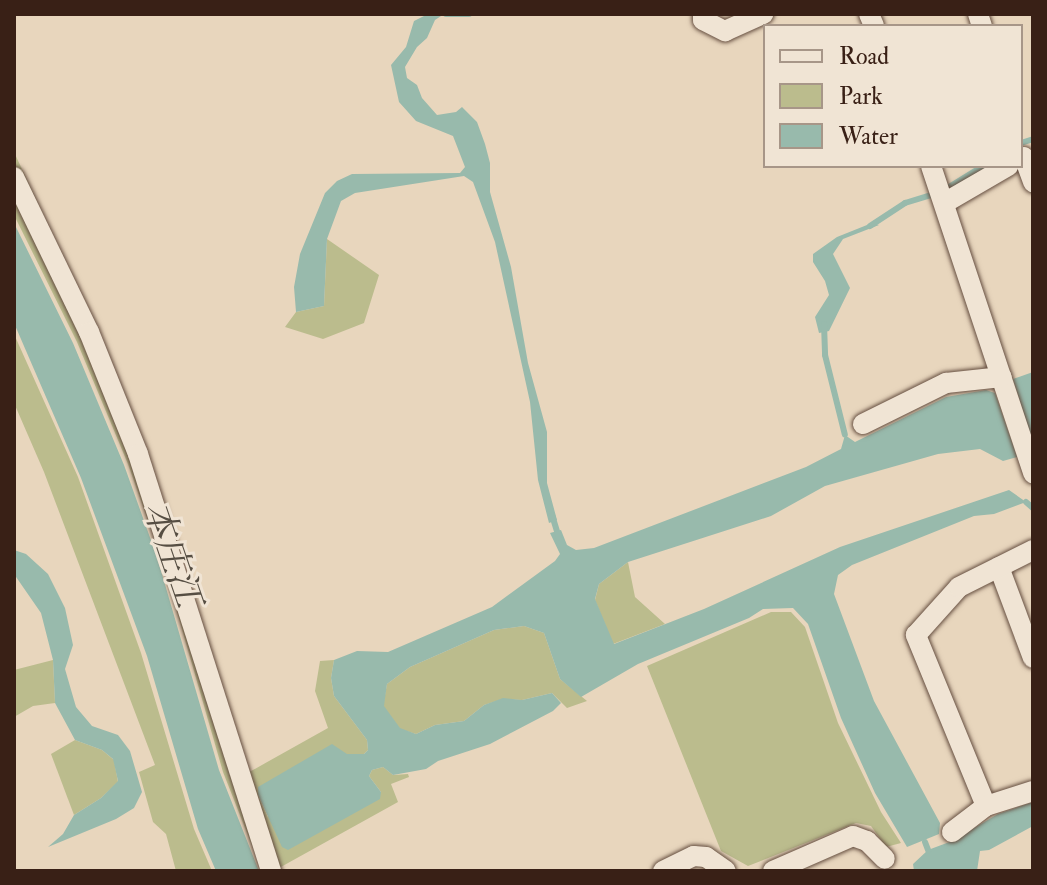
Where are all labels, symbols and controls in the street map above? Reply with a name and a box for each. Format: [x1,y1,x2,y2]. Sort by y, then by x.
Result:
legend [763,24,1023,168]
text: Road [839,41,889,72]
text: Park [839,81,883,112]
text: Water [839,121,898,152]
water label: 本庄江 [134,496,210,612]

